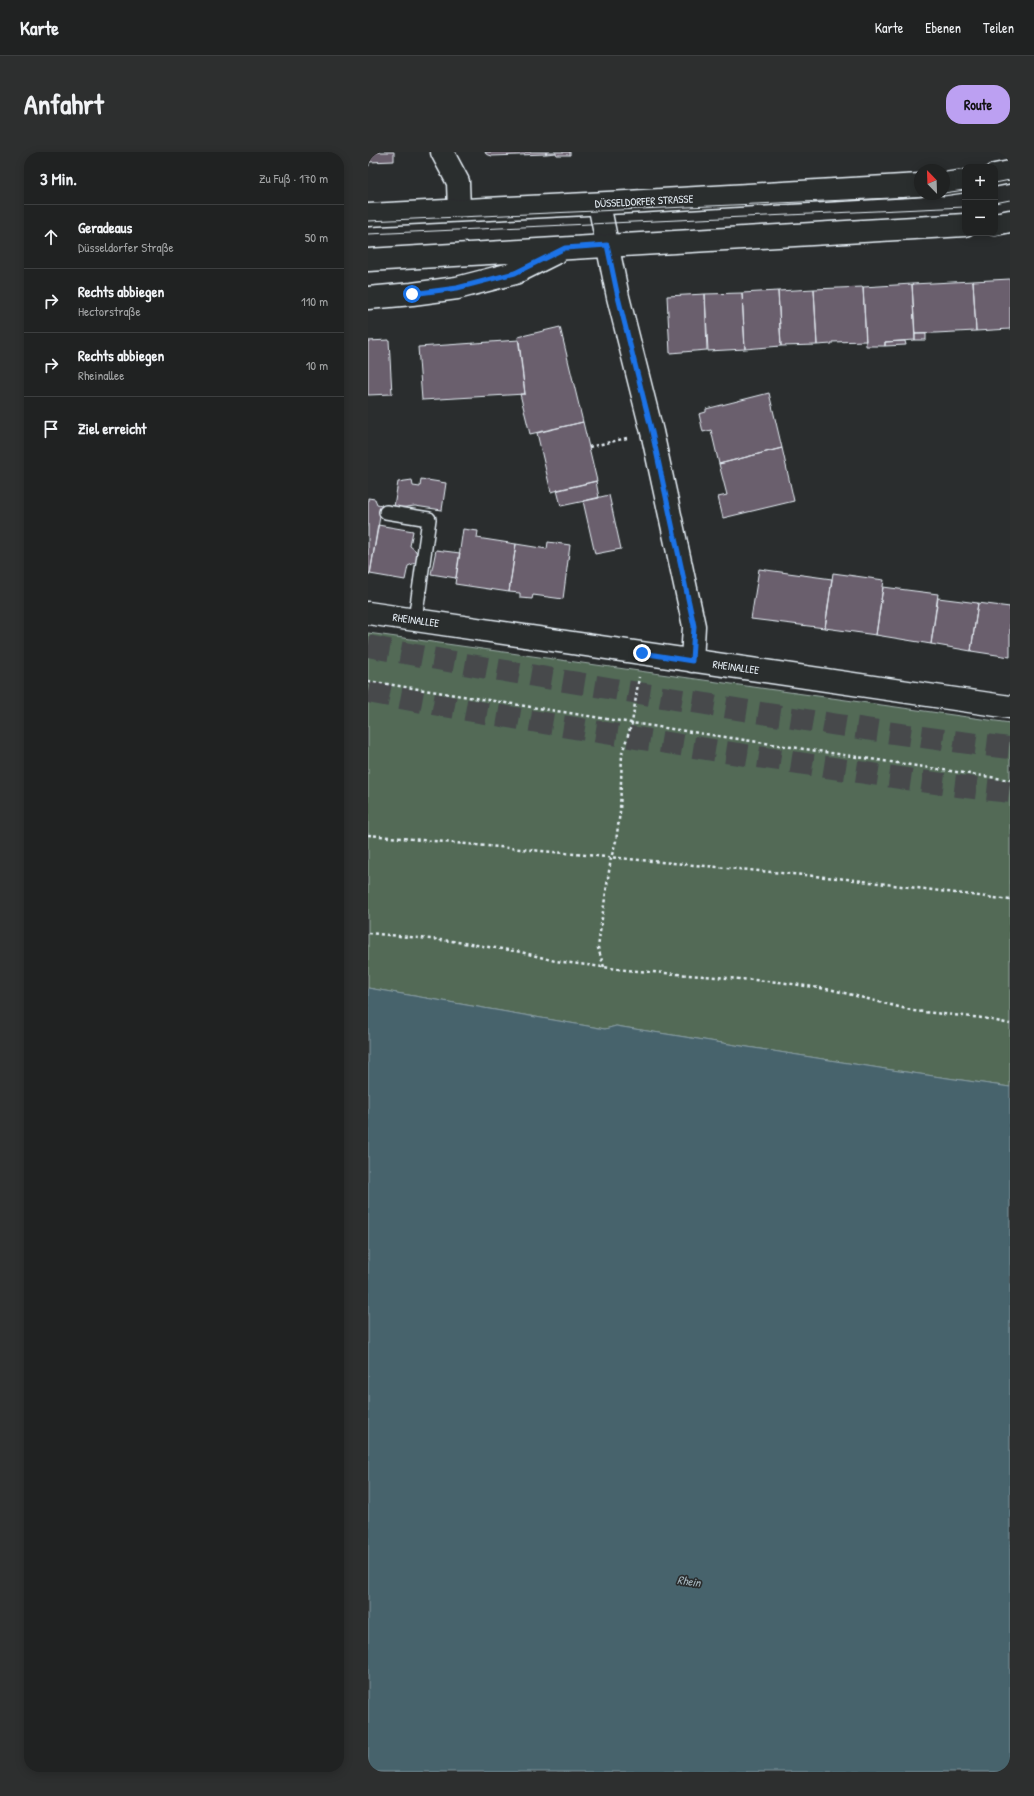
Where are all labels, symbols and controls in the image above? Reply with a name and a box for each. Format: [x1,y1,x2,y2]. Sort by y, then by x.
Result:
text: Karte [20,15,59,41]
text: Karte [875,18,903,37]
text: Ebenen [925,18,961,37]
text: Teilen [983,18,1014,37]
text: Anfahrt [24,85,104,123]
button: Route [946,85,1010,124]
north arrow [914,164,950,200]
map controls [962,164,998,236]
button: + [962,164,998,200]
text: 3 Min. [40,167,77,190]
text: Zu Fuß · 170 m [259,169,328,187]
street label: DÜSSELDORFER STRASSE [594,191,694,211]
button: − [962,200,998,236]
text: Geradeaus [78,217,132,238]
icon: ahead [40,226,62,248]
text: 50 m [305,228,328,246]
text: Düsseldorfer Straße [78,238,174,256]
text: Rechts abbiegen [78,281,164,302]
route start [403,285,421,303]
icon: right [40,290,62,312]
text: 110 m [301,292,328,310]
text: Hectorstraße [78,302,141,320]
text: Rechts abbiegen [78,345,164,366]
icon: right [40,354,62,376]
text: 10 m [306,356,328,374]
text: Rheinallee [78,366,124,384]
icon: arrive [40,418,62,440]
text: Ziel erreicht [78,418,147,439]
street label: RHEINALLEE [392,610,440,630]
route end [633,644,651,662]
street label: RHEINALLEE [712,657,760,677]
water label: Rhein [676,1571,703,1591]

